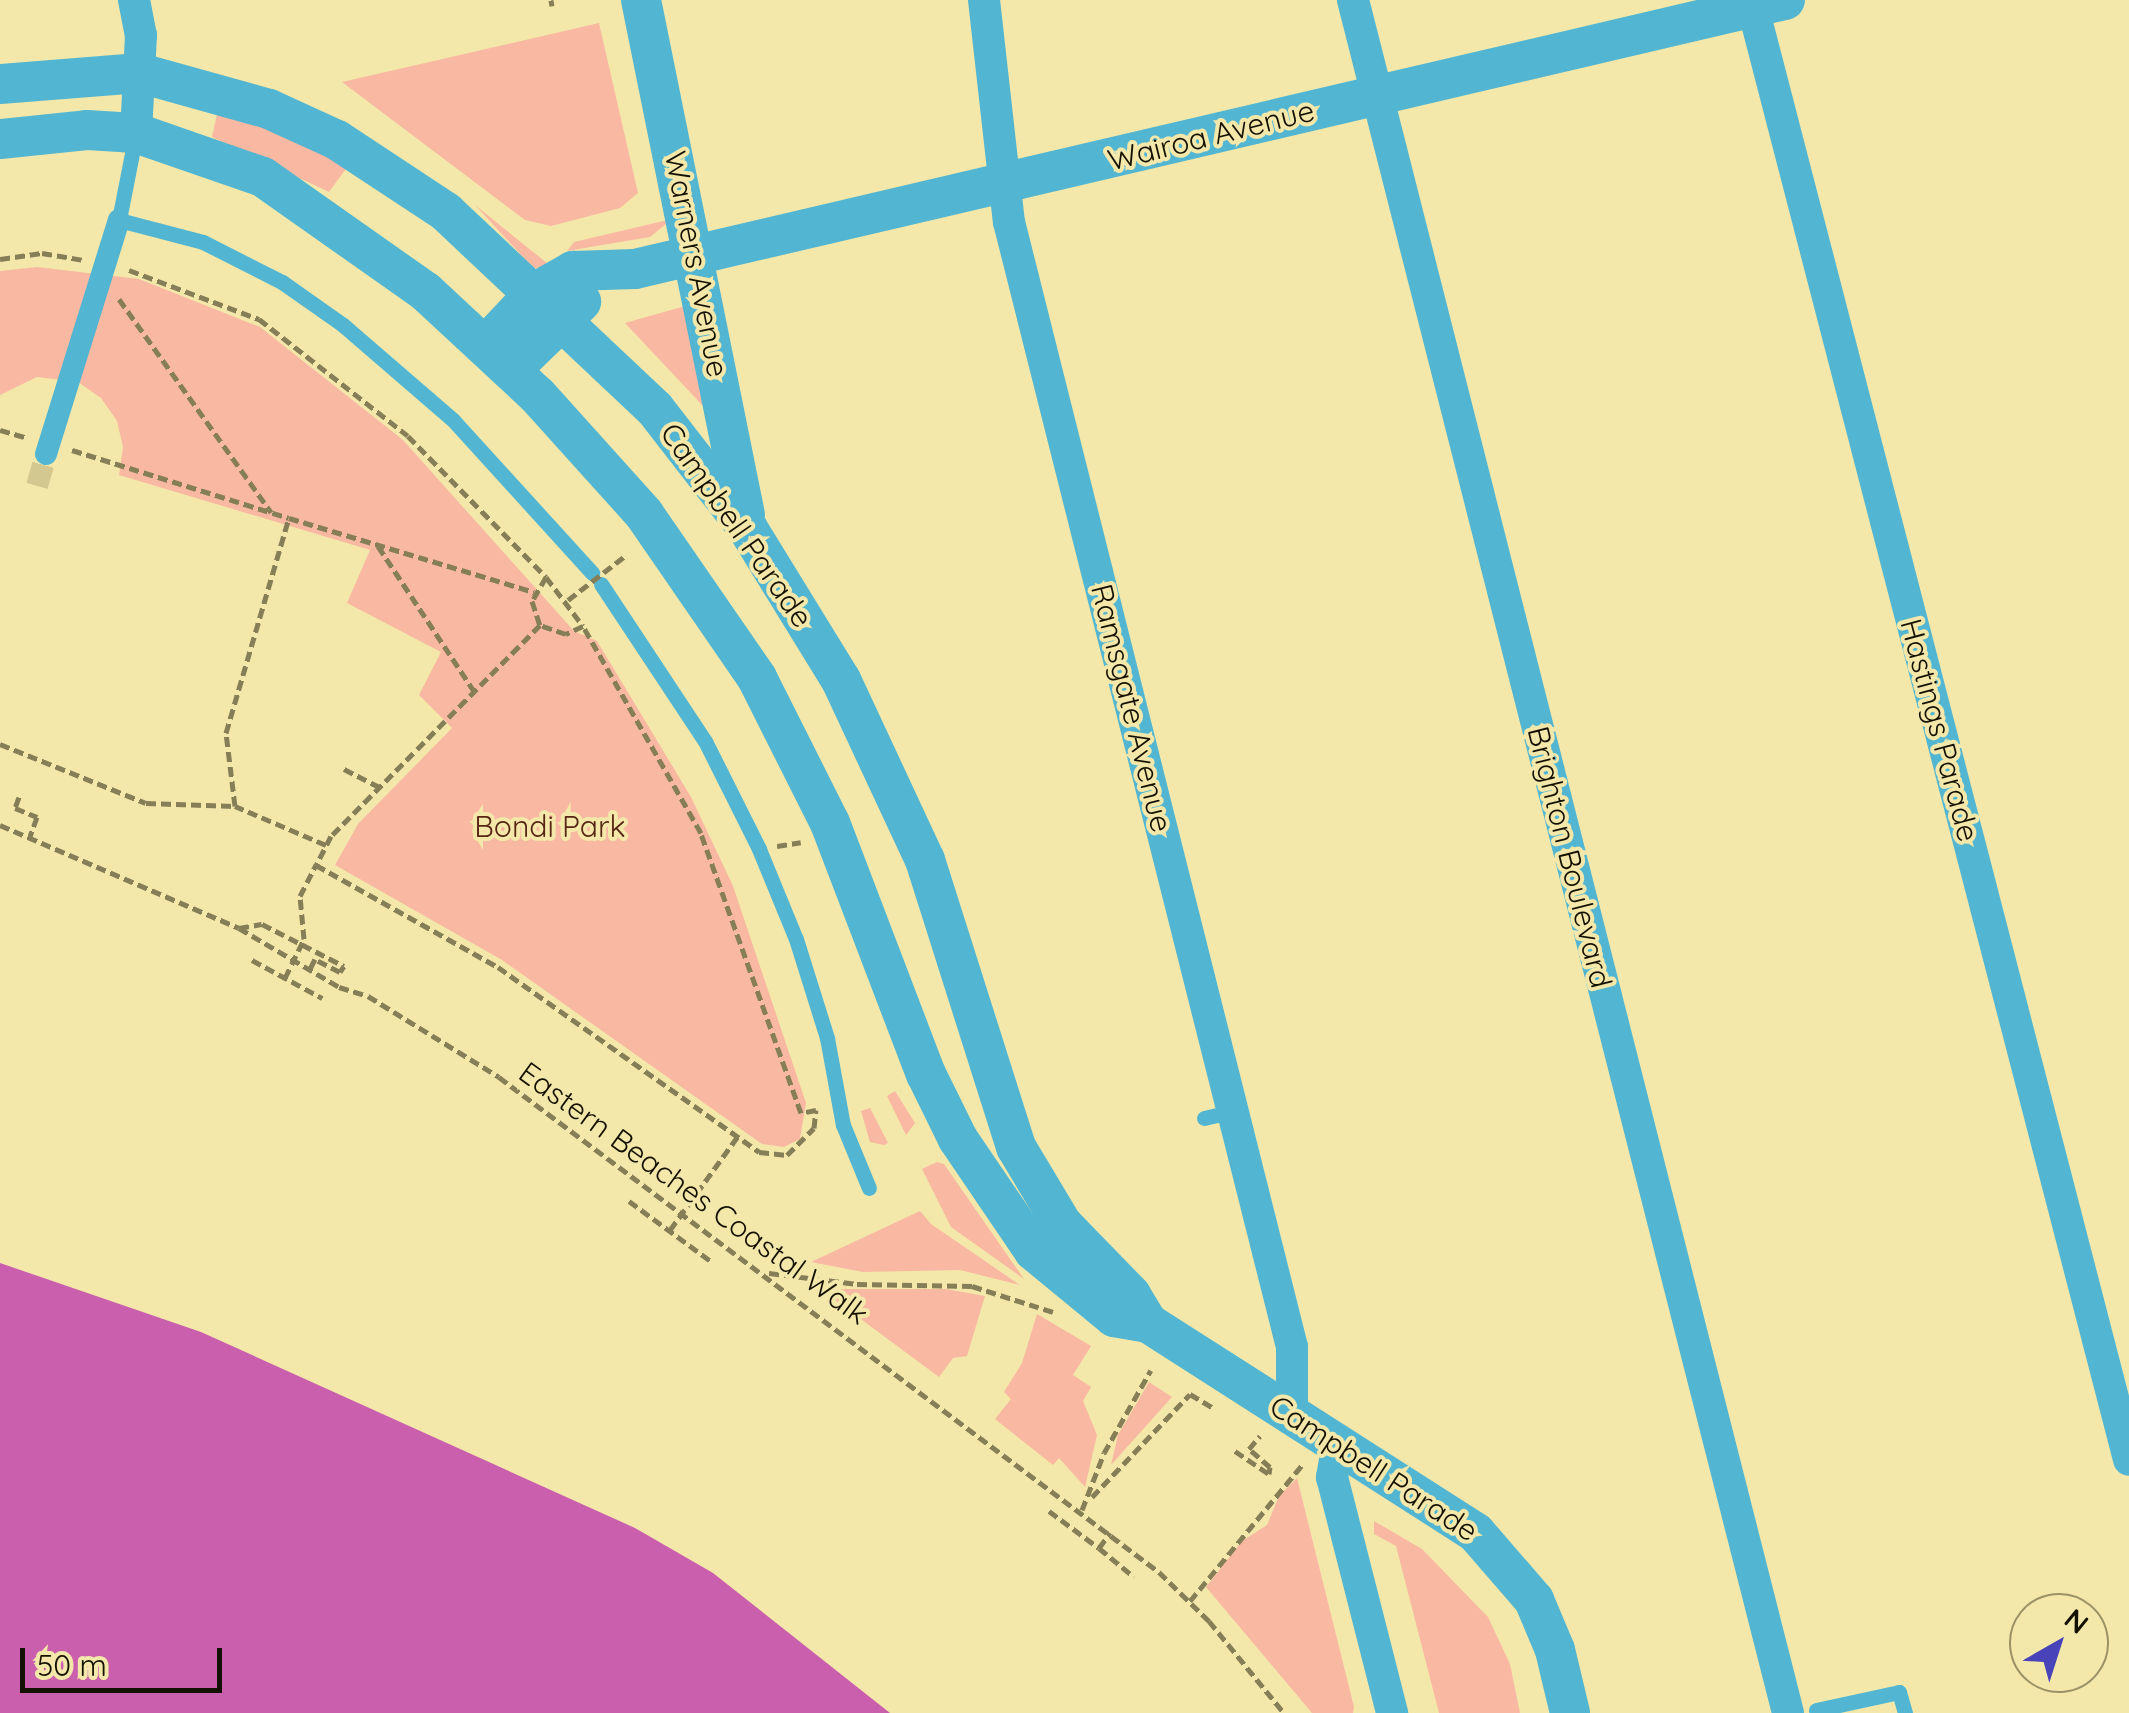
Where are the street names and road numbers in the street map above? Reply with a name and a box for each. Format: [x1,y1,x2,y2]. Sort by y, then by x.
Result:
street label: Wairoa Avenue [1104,92,1318,178]
street label: Warners Avenue [657,148,737,380]
street label: Campbell Parade [653,416,821,634]
street label: Ramsgate Avenue [1084,580,1180,836]
street label: Hastings Parade [1893,615,1987,845]
street label: Brighton Boulevard [1520,723,1620,991]
street label: Eastern Beaches Coastal Walk [512,1054,876,1332]
street label: Campbell Parade [1263,1387,1485,1549]

